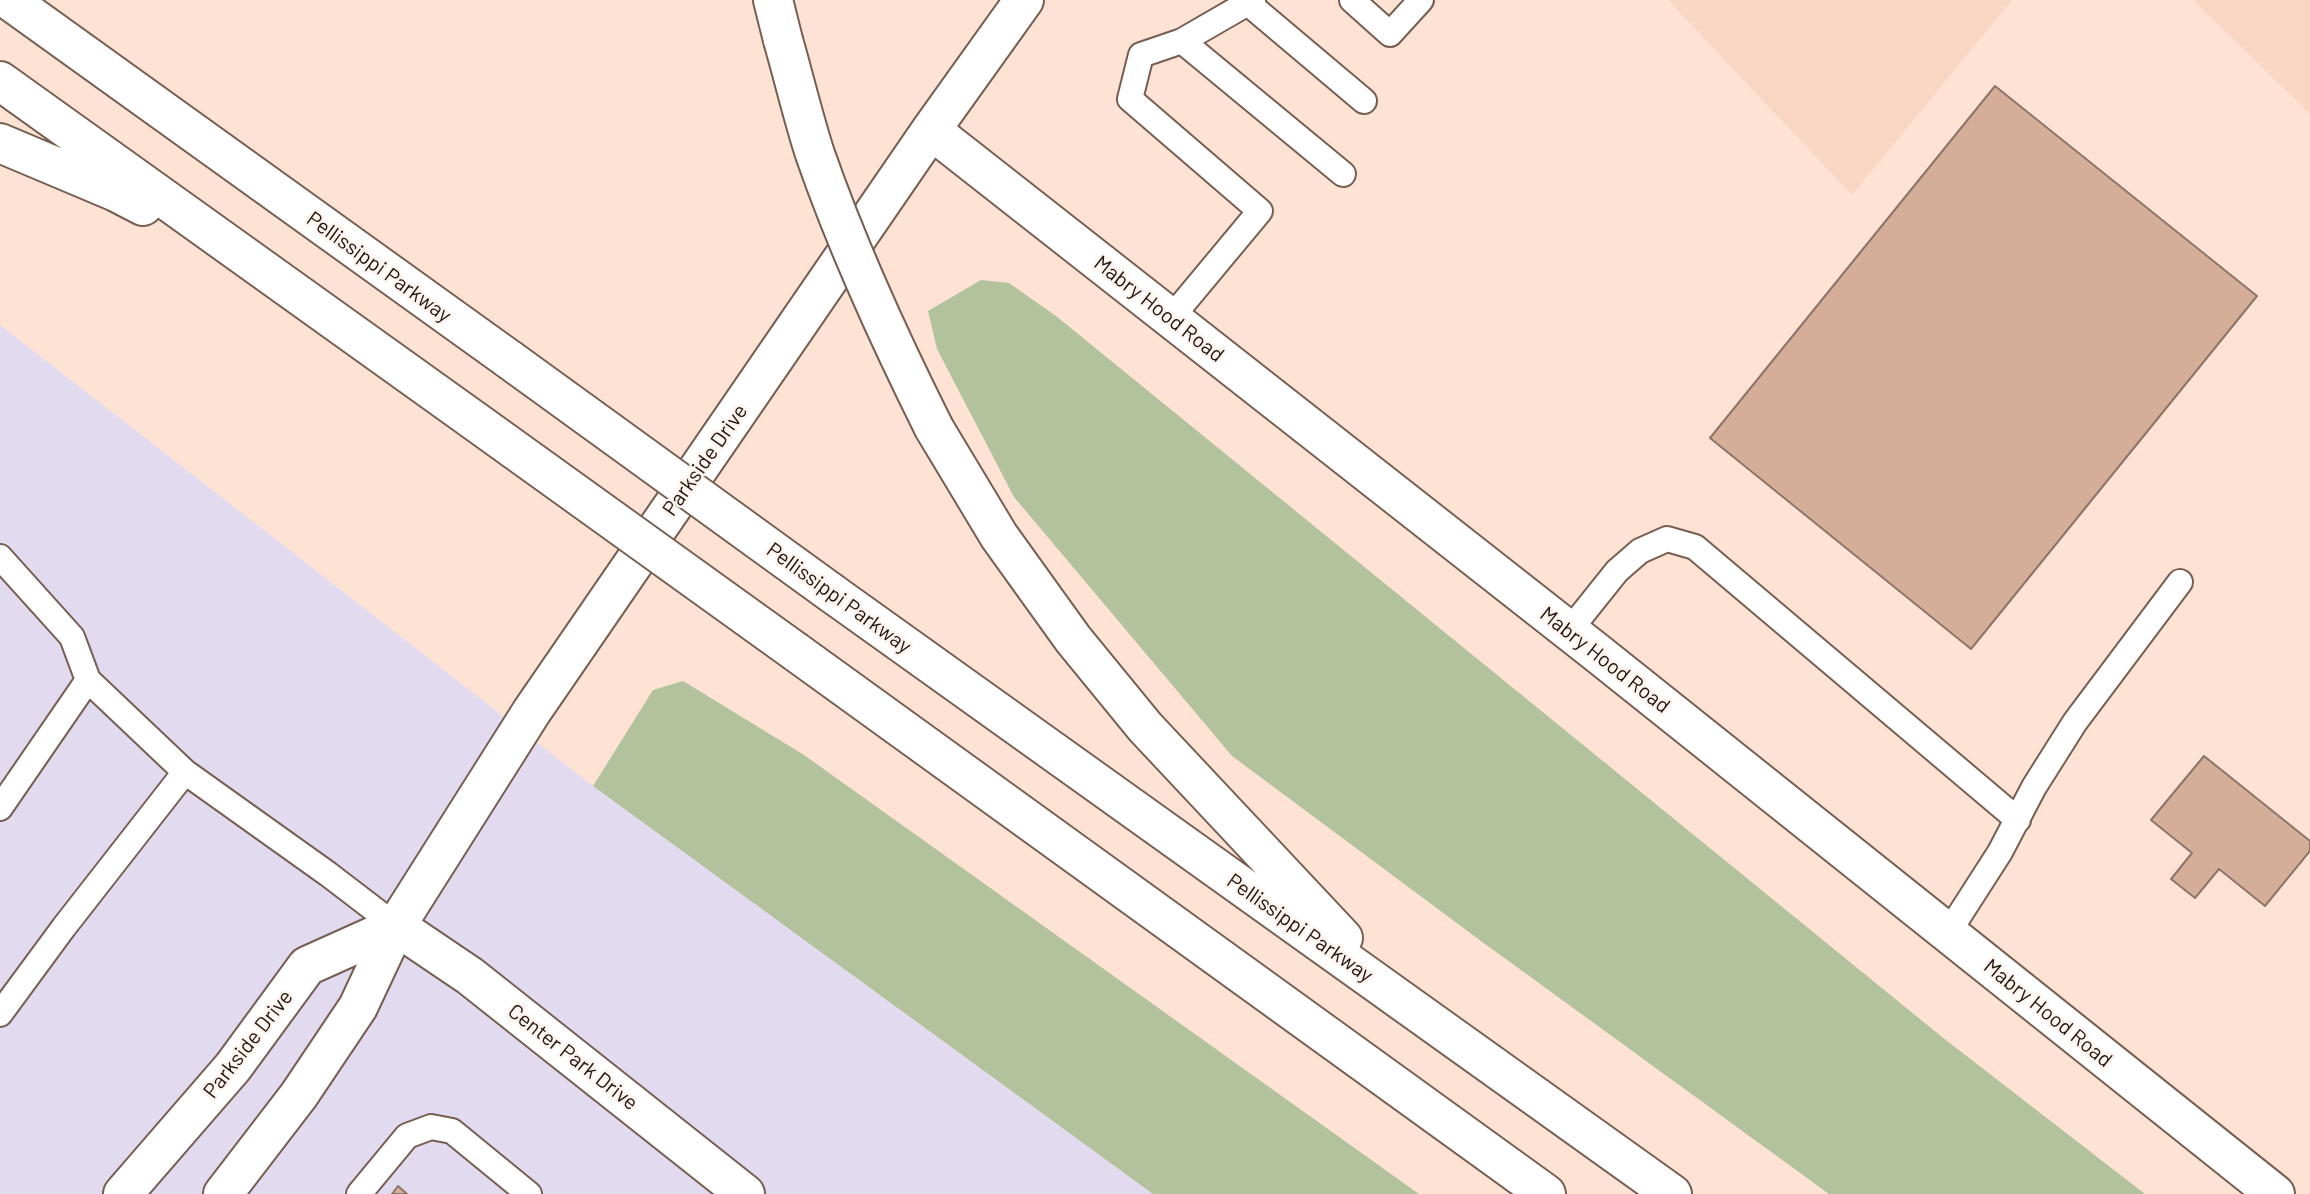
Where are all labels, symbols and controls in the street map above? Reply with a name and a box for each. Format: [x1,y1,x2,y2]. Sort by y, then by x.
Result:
street label: Pellissippi Parkway [302,206,456,328]
street label: Mabry Hood Road [1089,250,1229,368]
street label: Parkside Drive [657,399,753,521]
street label: Pellissippi Parkway [762,537,916,659]
street label: Mabry Hood Road [1535,601,1675,719]
street label: Pellissippi Parkway [1222,868,1378,988]
street label: Mabry Hood Road [1979,953,2117,1073]
street label: Parkside Drive [198,985,298,1103]
street label: Center Park Drive [503,998,643,1116]

